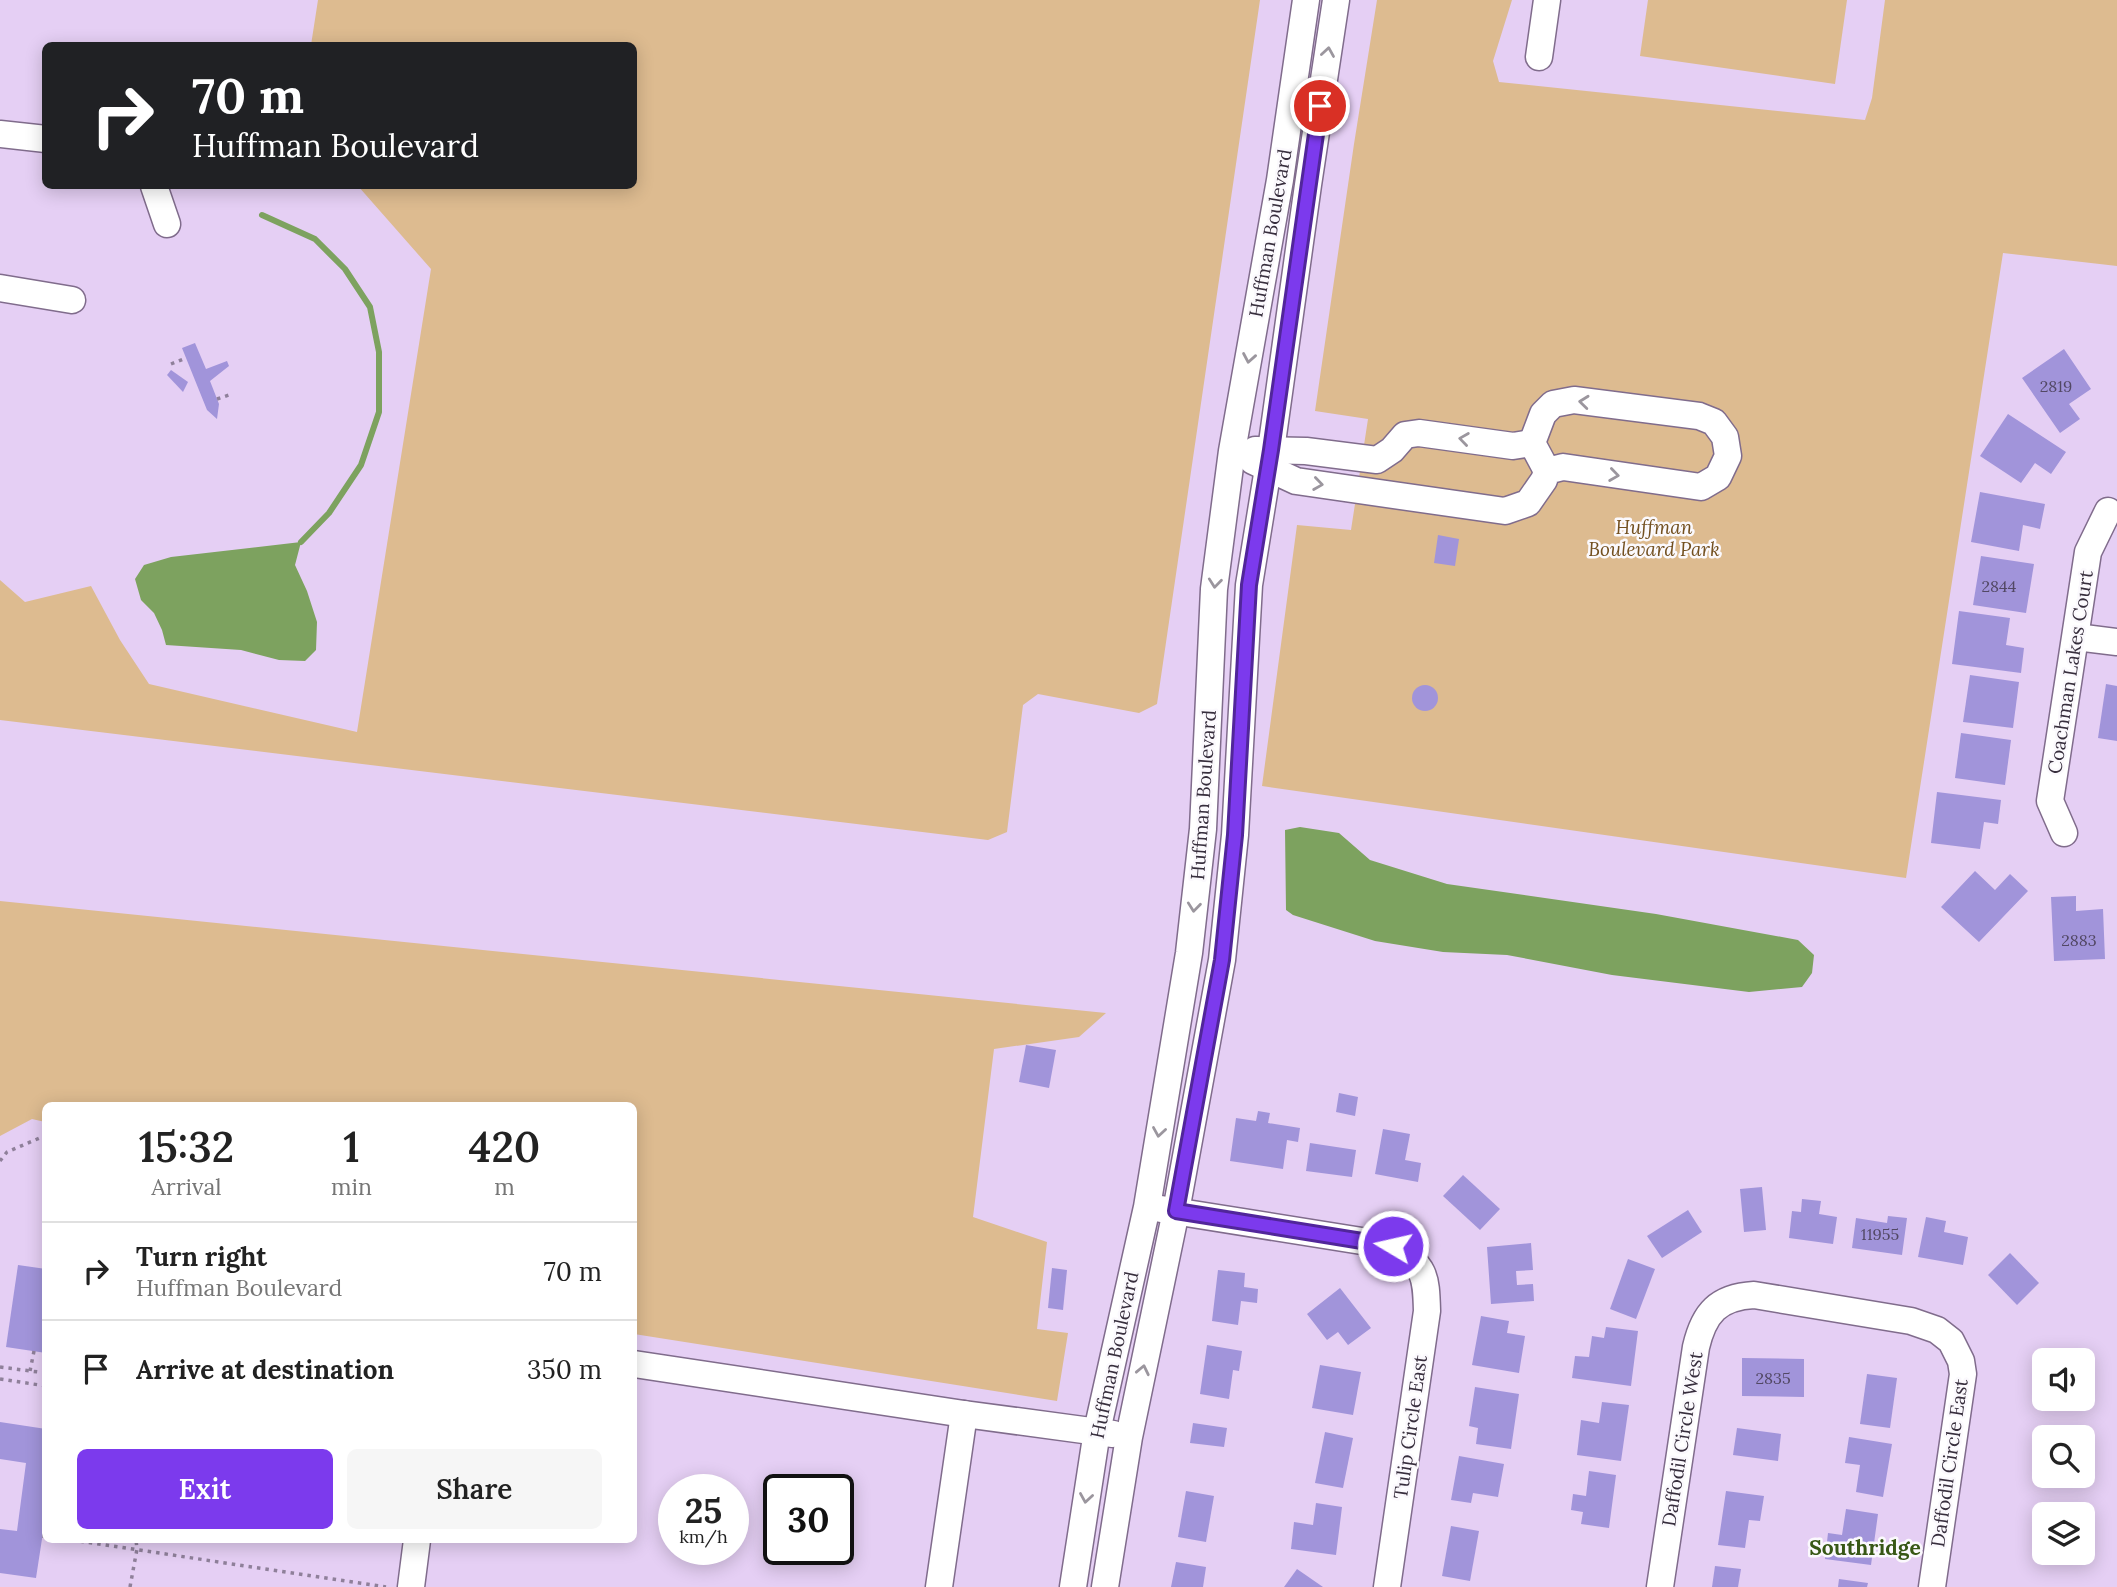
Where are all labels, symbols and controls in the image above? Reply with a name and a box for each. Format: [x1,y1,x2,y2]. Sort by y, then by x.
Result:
one-way arrow [1321,46,1336,57]
text: 70 m [192,64,304,126]
icon: right [77,70,168,161]
pin [1290,76,1350,136]
icon: arrive [1301,87,1339,125]
text: Huffman Boulevard [192,125,479,166]
street label: Huffman Boulevard [1243,147,1297,319]
one-way arrow [1242,352,1257,364]
house number: 2819 [2040,376,2072,396]
one-way arrow [1579,394,1590,409]
one-way arrow [1458,432,1470,447]
one-way arrow [1608,467,1620,482]
one-way arrow [1312,476,1324,491]
park label: Huffman Boulevard Park [1588,515,1720,561]
street label: Coachman Lakes Court [2042,568,2098,776]
house number: 2844 [1982,576,2017,596]
one-way arrow [1208,577,1223,588]
street label: Huffman Boulevard [1185,709,1221,881]
one-way arrow [1187,901,1202,913]
house number: 2883 [2061,930,2097,950]
text: 15:32 [139,1120,234,1174]
text: 1 [343,1120,360,1174]
text: 420 [469,1120,540,1174]
one-way arrow [1153,1126,1168,1138]
text: Arrival [151,1172,222,1201]
text: min [331,1172,372,1201]
text: m [494,1172,515,1201]
position arrow [1356,1209,1430,1283]
house number: 11955 [1861,1224,1899,1244]
text: Turn right [136,1240,267,1273]
icon: right [77,1252,115,1290]
text: 70 m [544,1255,602,1288]
street label: Huffman Boulevard [1085,1269,1143,1441]
text: Huffman Boulevard [136,1273,342,1302]
map controls [2032,1348,2095,1565]
button: sound [2032,1348,2095,1411]
street label: Daffodil Circle West [1656,1349,1708,1528]
icon: arrive [77,1350,115,1388]
text: Arrive at destination [136,1353,394,1386]
text: 350 m [527,1353,602,1386]
street label: Tulip Circle East [1388,1353,1432,1501]
one-way arrow [1134,1364,1149,1376]
house number: 2835 [1755,1368,1791,1388]
street label: Daffodil Circle East [1925,1377,1973,1549]
button: search [2032,1425,2095,1488]
button: Exit [77,1449,333,1529]
button: Share [347,1449,602,1529]
speed limit sign: 30 [763,1474,854,1565]
text: 25 [685,1488,722,1533]
one-way arrow [1079,1493,1094,1504]
button: layers [2032,1502,2095,1565]
text: km/h [679,1525,728,1548]
district label: Southridge [1809,1534,1921,1561]

